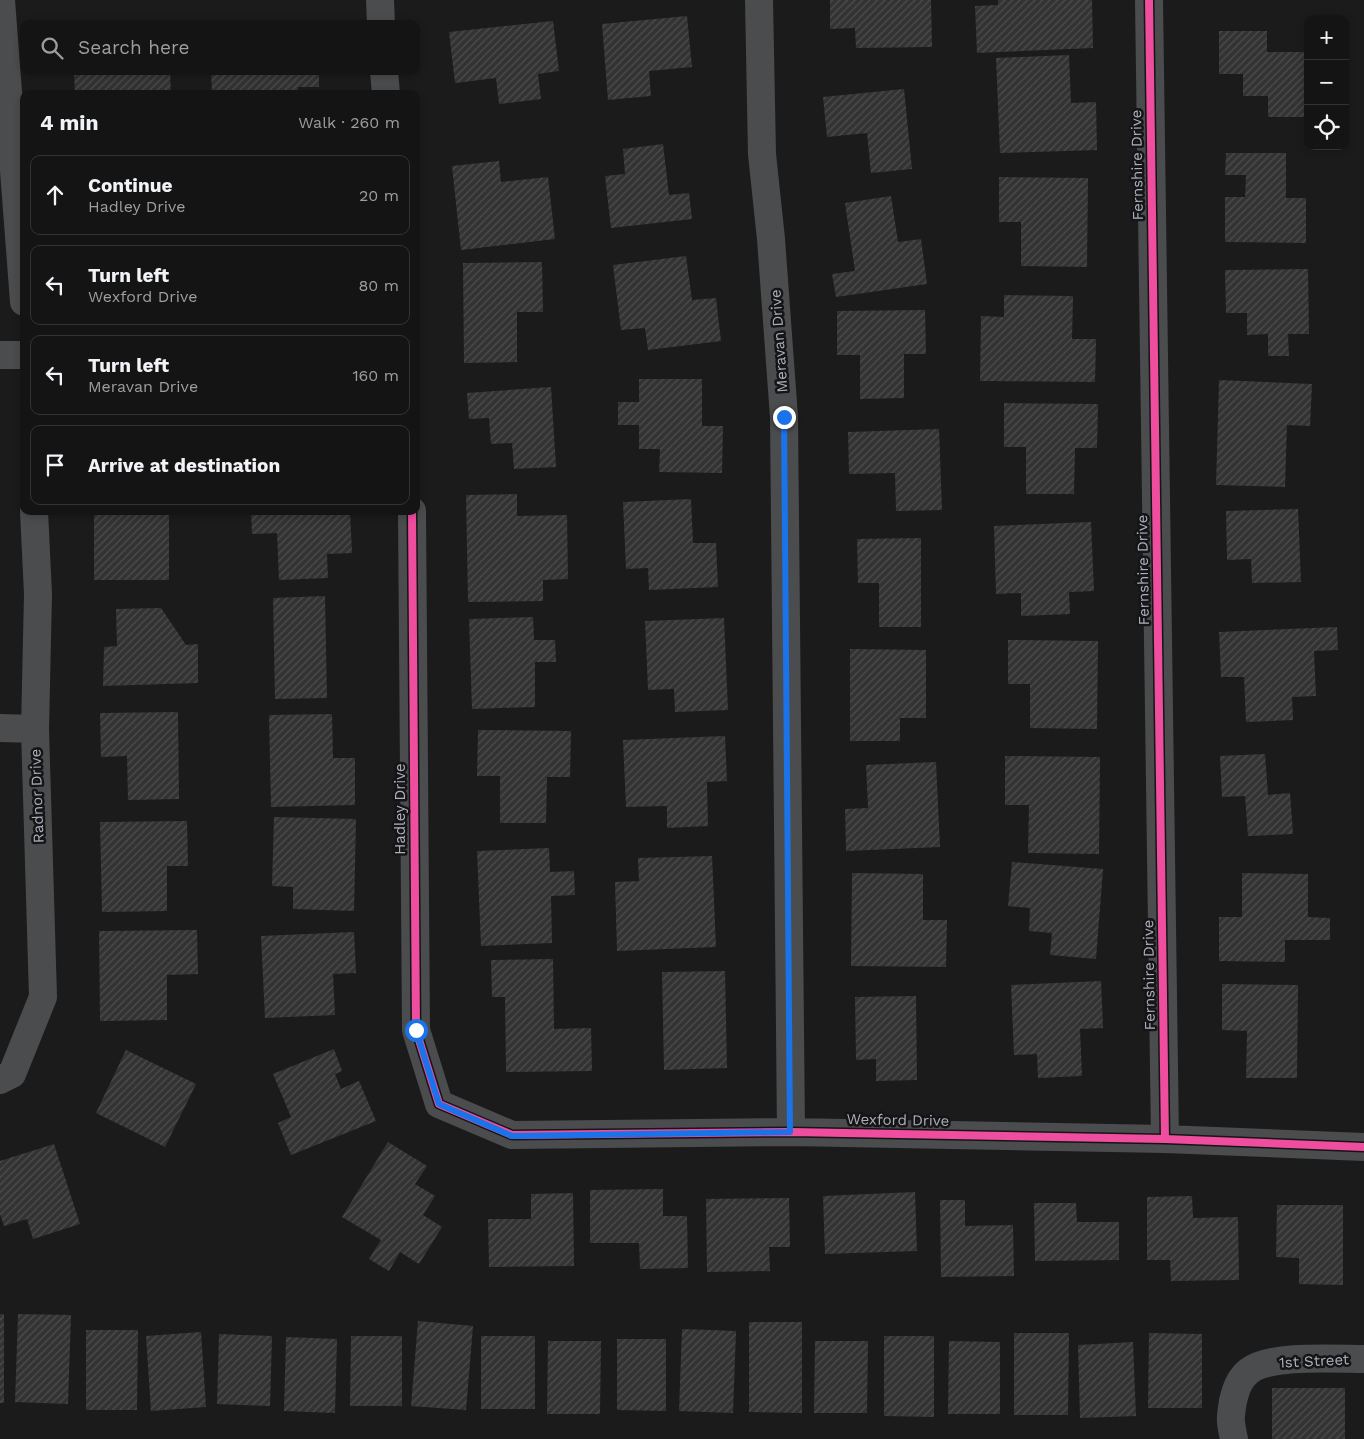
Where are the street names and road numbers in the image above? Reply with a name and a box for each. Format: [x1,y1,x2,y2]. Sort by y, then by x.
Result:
street label: Fernshire Drive [1127,110,1147,220]
street label: Meravan Drive [766,289,792,393]
street label: Fernshire Drive [1133,515,1153,625]
street label: Radnor Drive [26,749,48,843]
street label: Hadley Drive [391,763,409,855]
street label: Fernshire Drive [1139,920,1159,1030]
street label: Wexford Drive [847,1110,949,1130]
street label: 1st Street [1278,1350,1350,1372]

